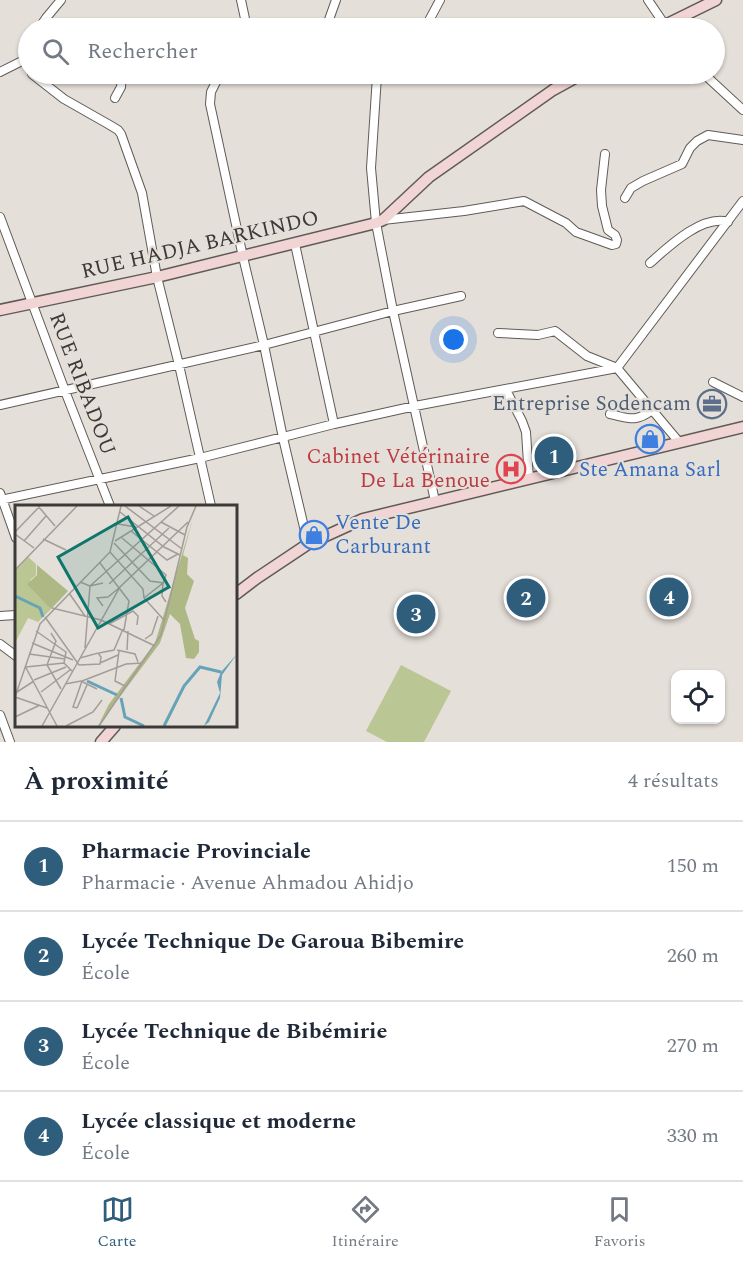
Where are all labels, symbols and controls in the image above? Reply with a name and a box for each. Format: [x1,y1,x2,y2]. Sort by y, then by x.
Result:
search box [18,18,725,84]
icon: search [39,35,72,68]
text: Rechercher [87,35,198,68]
street label: RUE HADJA BARKINDO [78,202,322,288]
street label: RUE RIBADOU [40,308,124,460]
your location [439,325,468,354]
place label: Entreprise Sodencam [492,388,691,420]
office icon: Entreprise Sodencam [696,388,728,420]
shop icon: Ste Amana Sarl [634,423,666,455]
pin: 1 [534,434,574,478]
place label: Cabinet Vétérinaire De La Benoue [307,441,490,497]
hospital icon: Cabinet Vétérinaire De La Benoue [495,453,527,485]
place label: Ste Amana Sarl [579,454,721,486]
inset map [15,505,237,727]
place label: Vente De Carburant [335,507,431,563]
shop icon: Vente De Carburant [298,519,330,551]
pin: 4 [650,574,688,620]
pin: 2 [506,576,546,620]
pin: 3 [396,592,436,636]
map controls [671,670,725,724]
button: locate [671,670,725,724]
text: À proximité [24,761,169,801]
text: 4 résultats [628,766,719,796]
text: Pharmacie Provinciale [81,835,311,868]
text: 1 [38,851,49,881]
text: 150 m [667,851,719,881]
text: Pharmacie · Avenue Ahmadou Ahidjo [81,868,414,898]
text: Lycée Technique De Garoua Bibemire [81,925,464,958]
text: 2 [38,941,49,971]
text: 260 m [667,941,719,971]
text: École [81,958,130,988]
text: Lycée Technique de Bibémirie [81,1015,387,1048]
text: 3 [38,1031,49,1061]
text: 270 m [667,1031,719,1061]
text: École [81,1048,130,1078]
text: Lycée classique et moderne [81,1105,356,1138]
text: 4 [38,1121,49,1151]
text: 330 m [667,1121,719,1151]
text: École [81,1138,130,1168]
tab: Carte [97,1193,137,1253]
tab: Itinéraire [331,1193,399,1253]
tab: Favoris [594,1193,646,1253]

